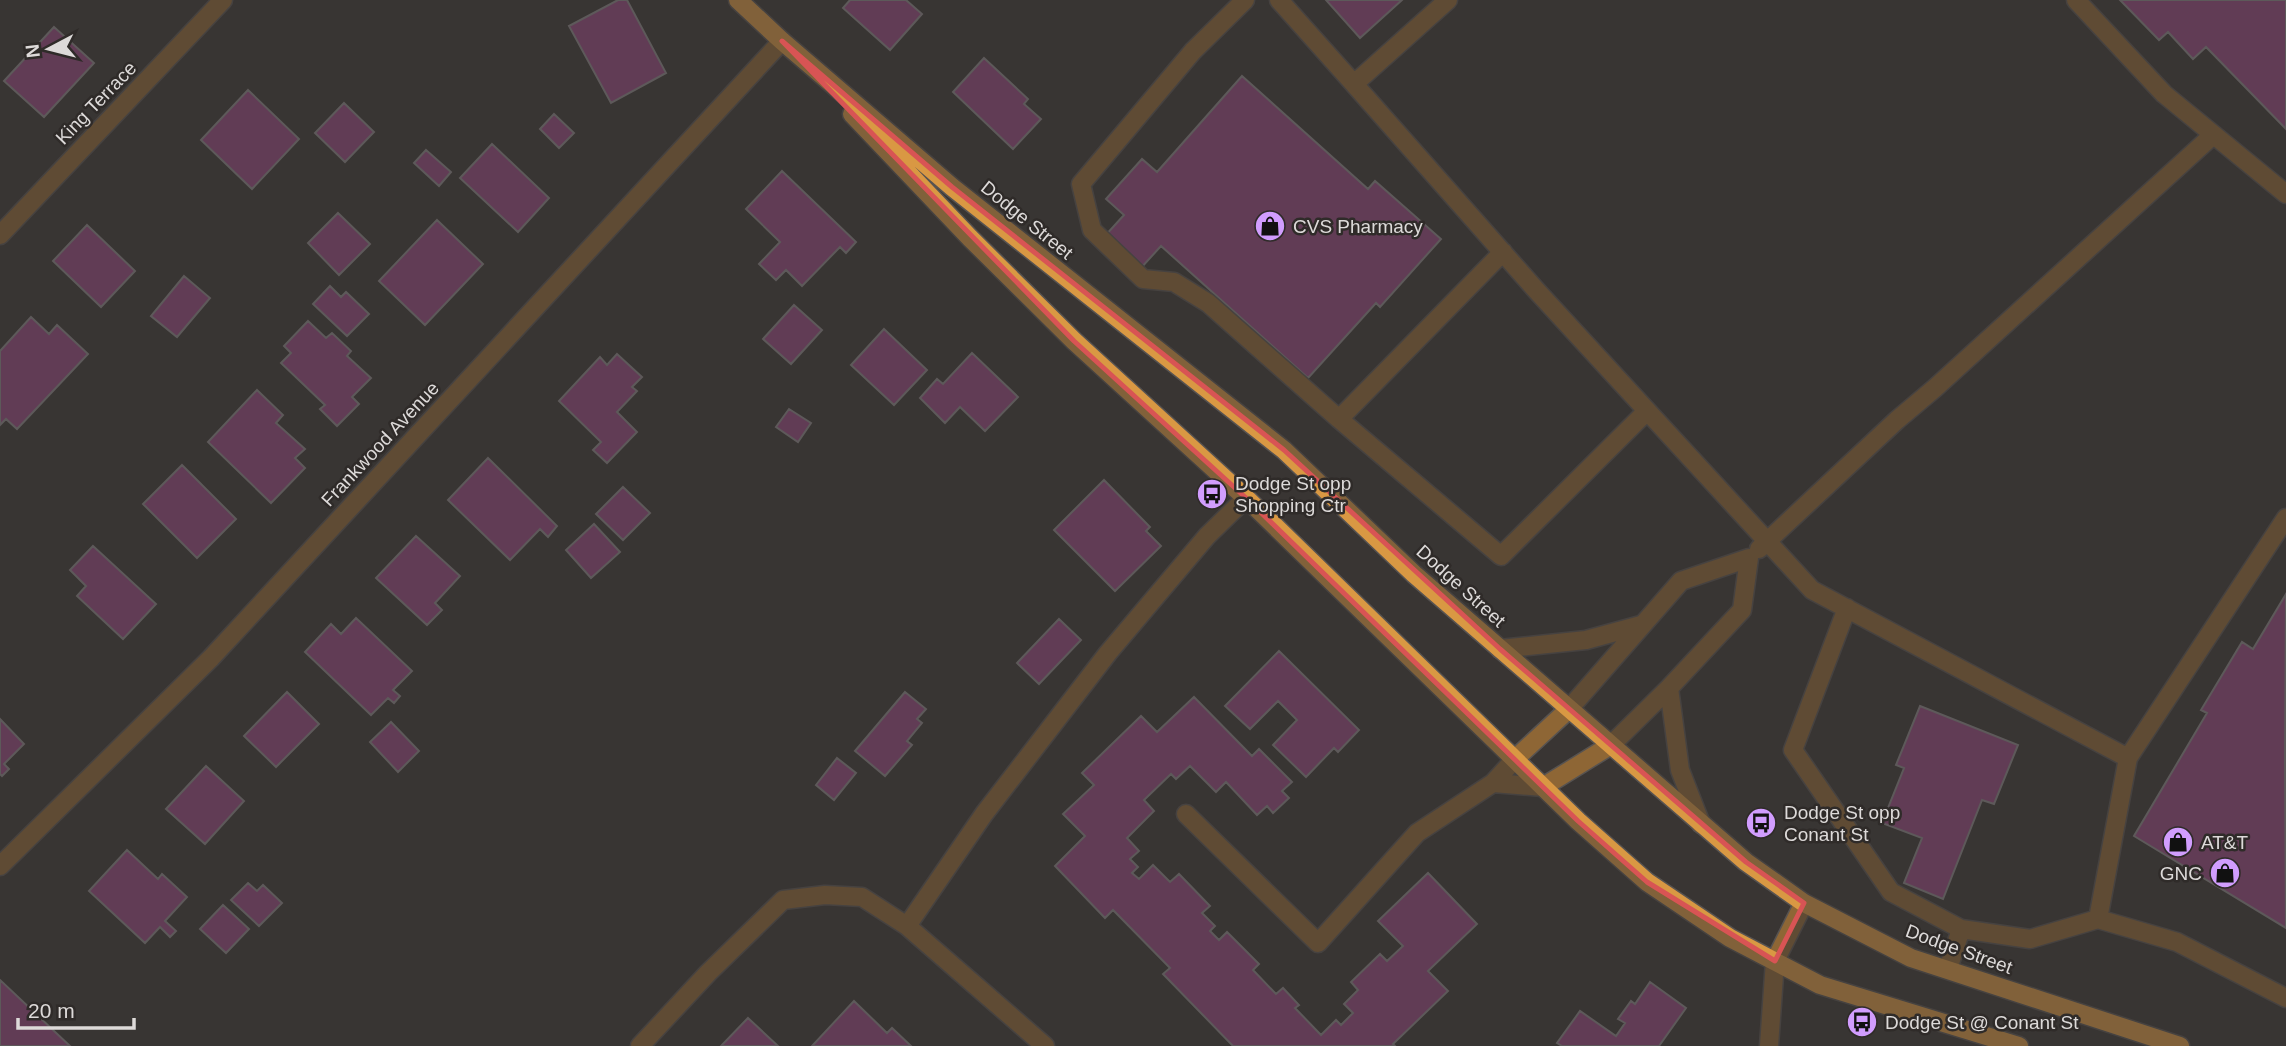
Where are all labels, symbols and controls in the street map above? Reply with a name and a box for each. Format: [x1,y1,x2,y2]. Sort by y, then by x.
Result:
north arrow [14,14,84,84]
text: N [21,43,44,59]
street label: King Terrace [52,57,140,149]
street label: Dodge Street [977,177,1078,264]
shop icon: CVS Pharmacy [1253,209,1287,243]
place label: CVS Pharmacy [1293,216,1423,237]
street label: Frankwood Avenue [317,377,443,511]
place label: Dodge St opp Shopping Ctr [1235,473,1351,516]
bus stop icon: Dodge St opp Shopping Ctr [1195,477,1229,511]
street label: Dodge Street [1412,541,1510,632]
place label: Dodge St opp Conant St [1784,802,1900,845]
bus stop icon: Dodge St opp Conant St [1744,806,1778,840]
shop icon: AT&T [2161,825,2195,859]
place label: AT&T [2201,832,2249,853]
shop icon: GNC [2208,856,2242,890]
place label: GNC [2160,863,2202,884]
street label: Dodge Street [1903,920,2016,978]
scale bar [18,986,133,1030]
text: 20 m [28,999,75,1022]
bus stop icon: Dodge St @ Conant St [1845,1005,1879,1039]
place label: Dodge St @ Conant St [1885,1012,2079,1033]

